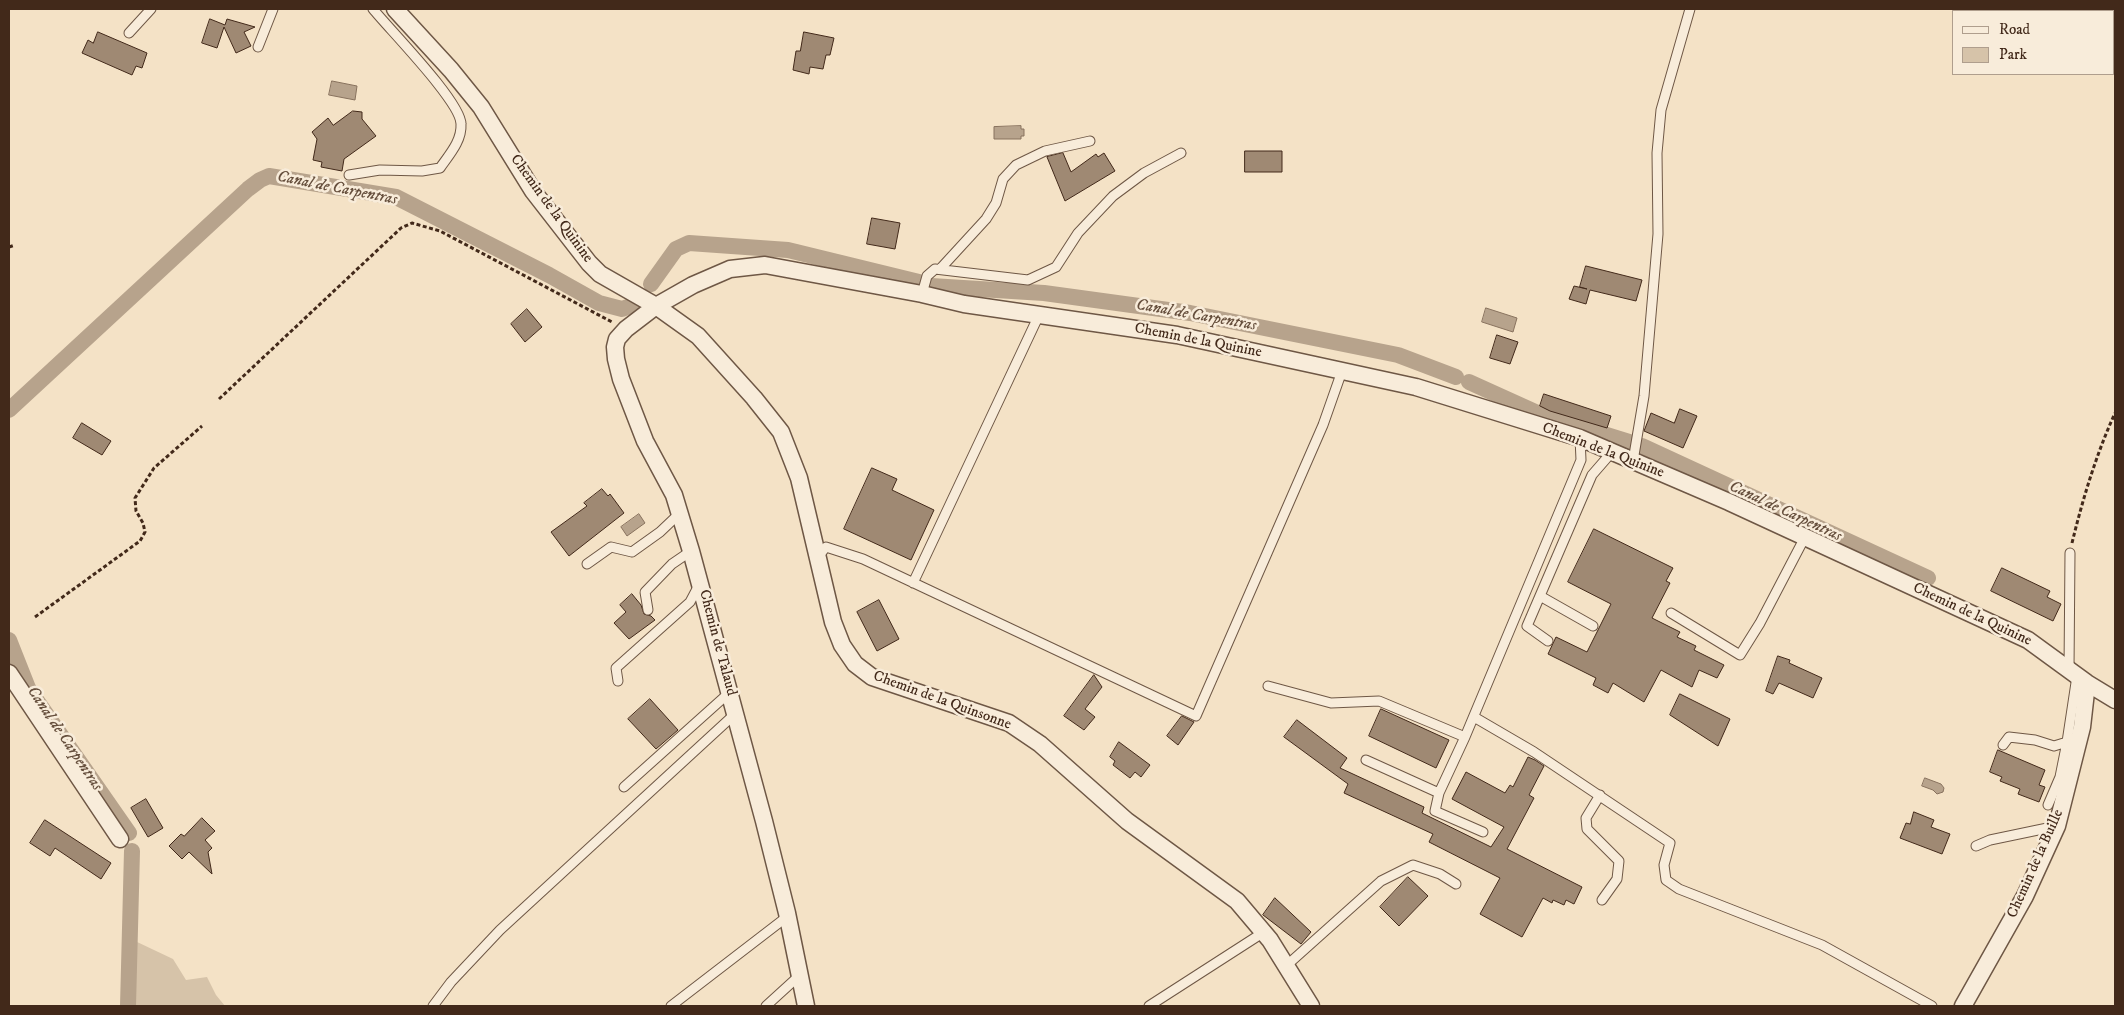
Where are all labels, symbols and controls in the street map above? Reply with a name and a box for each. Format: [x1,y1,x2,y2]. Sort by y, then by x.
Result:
legend [1952,10,2114,75]
text: Road [1999,20,2030,39]
text: Park [1999,45,2027,64]
street label: Chemin de la Quinine [506,151,596,267]
water label: Canal de Carpentras [275,168,399,210]
water label: Canal de Carpentras [1134,296,1258,336]
street label: Chemin de la Quinine [1133,320,1263,362]
street label: Chemin de la Quinine [1539,419,1667,483]
water label: Canal de Carpentras [1726,478,1844,546]
street label: Chemin de la Quinine [1910,580,2034,650]
street label: Chemin de Talaud [694,588,740,698]
street label: Chemin de la Quinsonne [871,668,1013,734]
water label: Canal de Carpentras [22,683,106,795]
street label: Chemin de la Buille [2004,807,2068,921]

